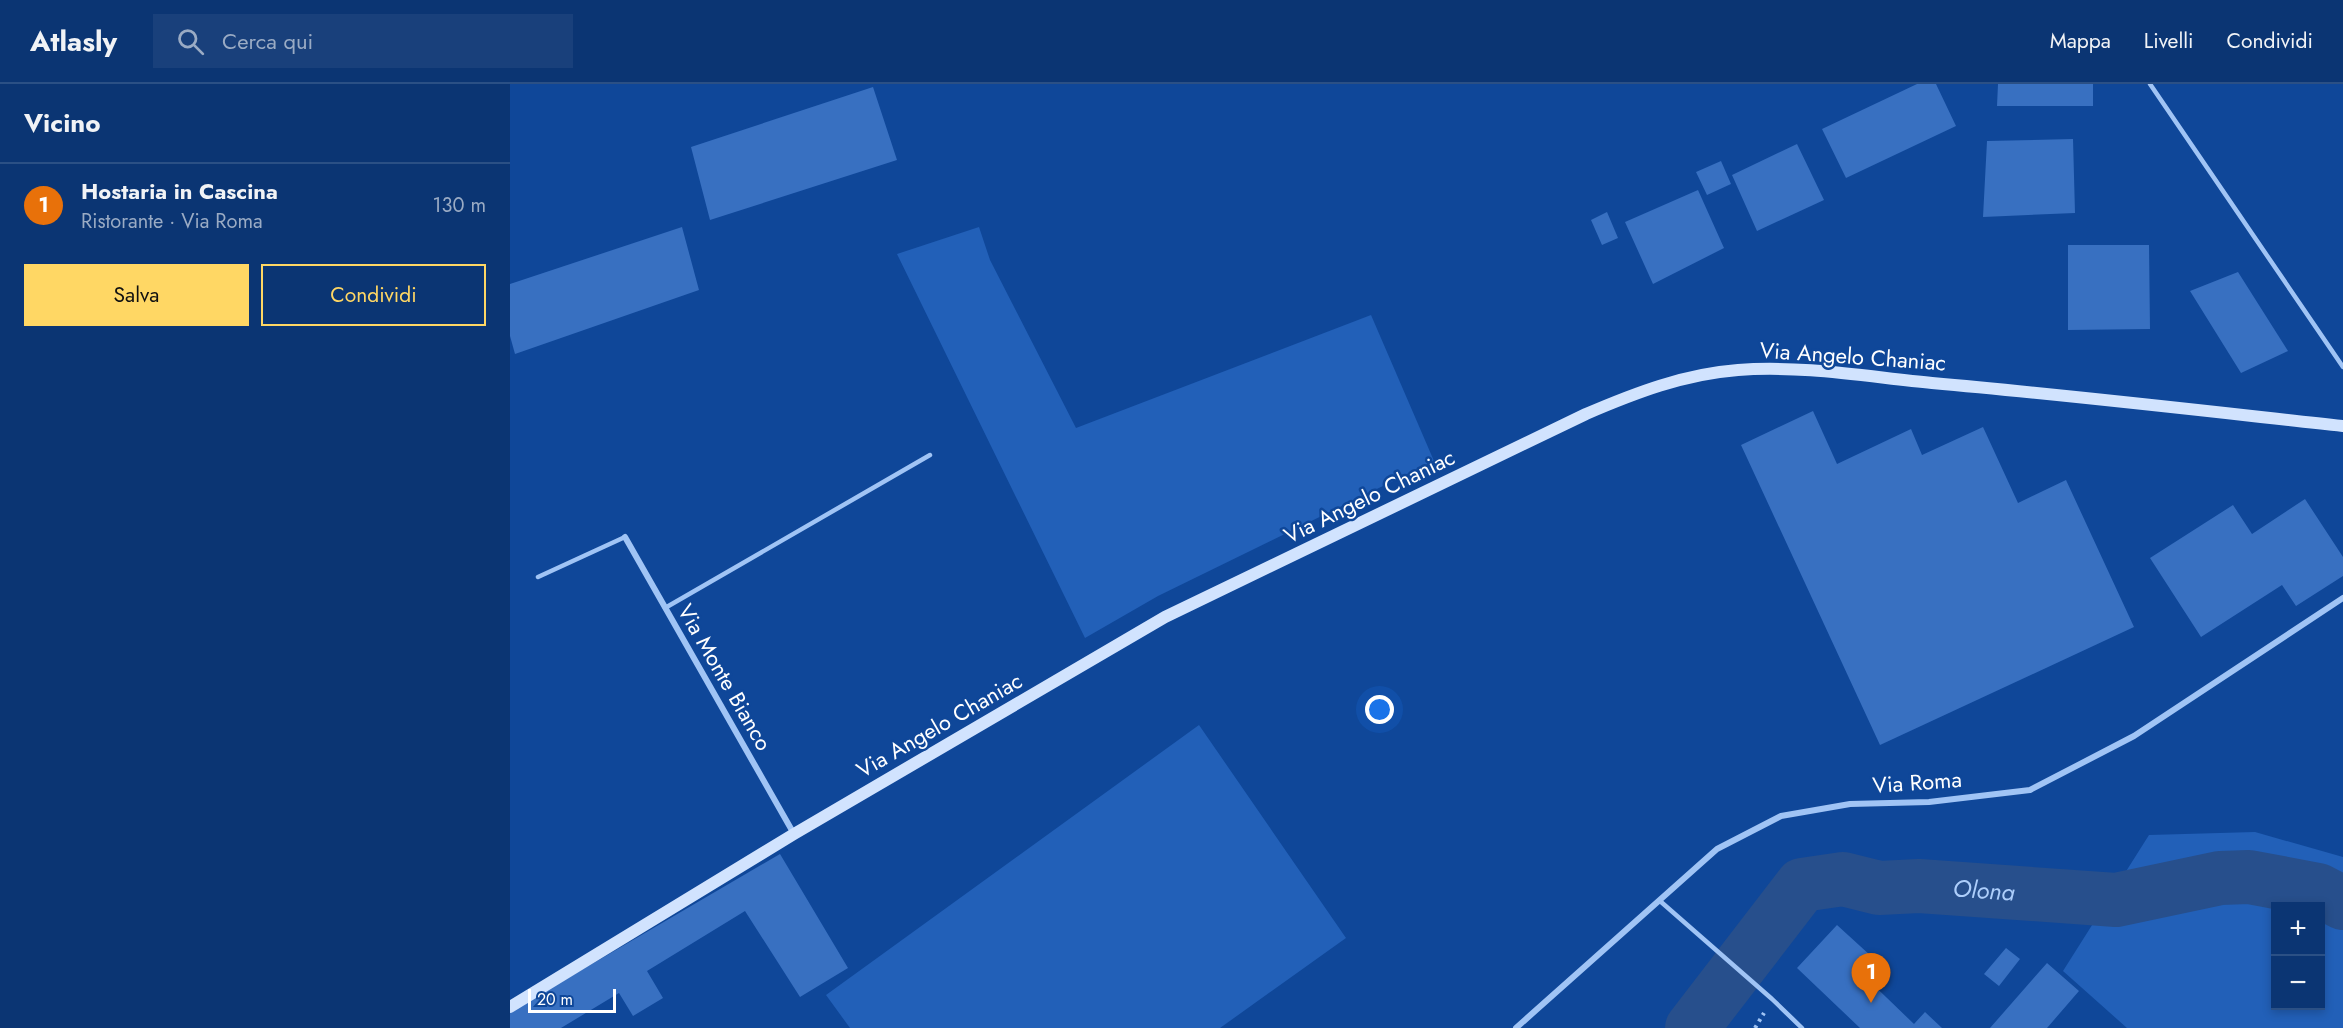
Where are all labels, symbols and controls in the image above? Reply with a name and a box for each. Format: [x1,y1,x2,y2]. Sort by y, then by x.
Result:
search box [153,14,573,68]
text: Atlasly [30,21,117,62]
icon: search [174,25,207,58]
text: Cerca qui [222,25,313,57]
text: Mappa [2050,26,2111,56]
text: Livelli [2144,26,2194,56]
text: Condividi [2227,26,2313,56]
text: Vicino [24,104,101,142]
text: Hostaria in Cascina [81,175,278,207]
text: 1 [38,191,49,220]
text: 130 m [432,191,486,220]
text: Ristorante · Via Roma [81,207,263,236]
button: Salva [24,264,249,326]
button: Condividi [261,264,486,326]
street label: Via Angelo Chaniac [1759,334,1947,378]
street label: Via Angelo Chaniac [1278,441,1460,551]
street label: Via Monte Bianco [670,598,780,756]
street label: Via Angelo Chaniac [850,664,1028,786]
your location [1365,695,1394,724]
street label: Via Roma [1871,763,1963,801]
water label: Olona [1952,870,2016,910]
map controls [2271,902,2325,1010]
button: + [2271,902,2325,956]
pin: 1 [1852,954,1890,1003]
button: − [2271,956,2325,1010]
scale bar [528,986,616,1014]
text: 20 m [537,988,573,1011]

